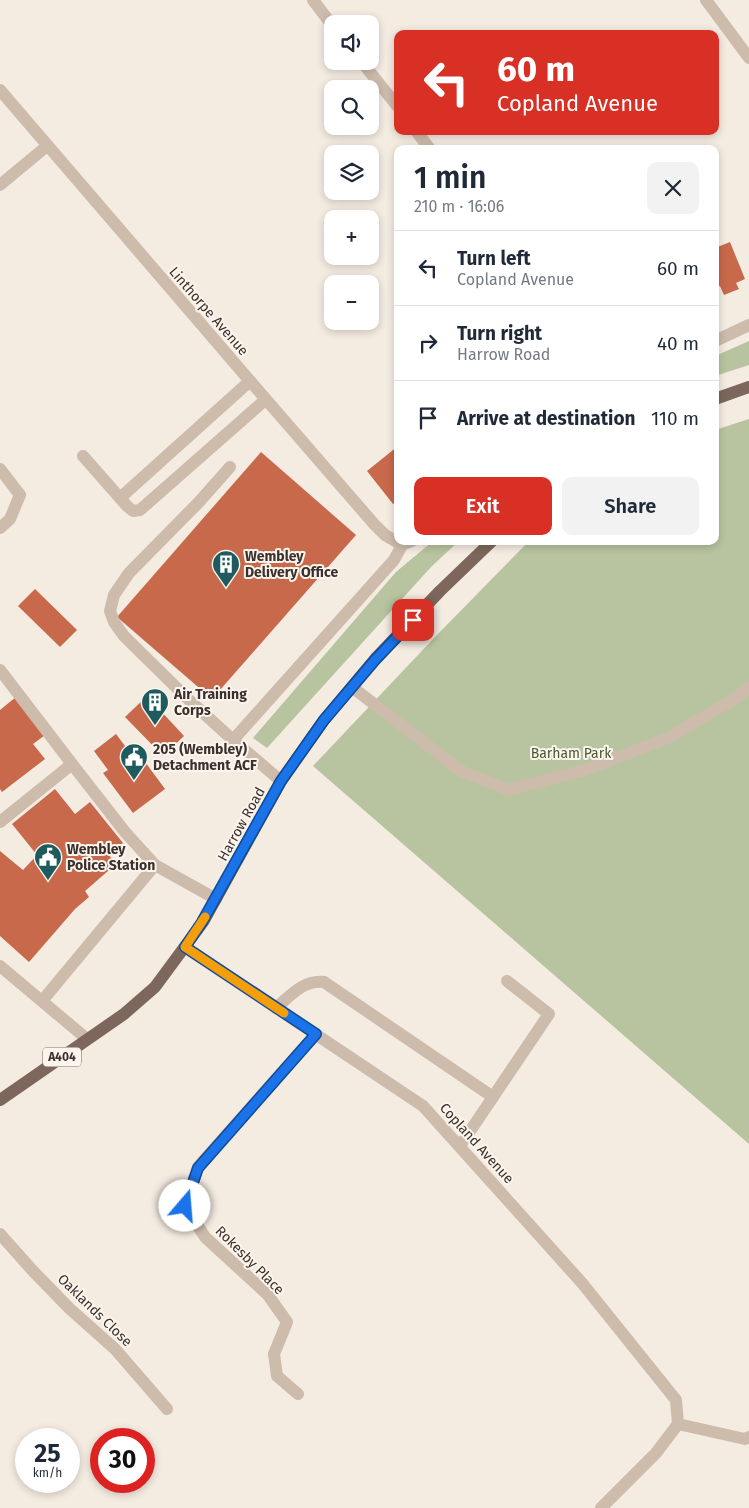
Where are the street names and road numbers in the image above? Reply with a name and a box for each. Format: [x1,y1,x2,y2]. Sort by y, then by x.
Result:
street label: Linthorpe Avenue [165,263,252,359]
street label: Harrow Road [214,784,269,864]
road number: A404 [43,1048,81,1066]
street label: Copland Avenue [436,1100,517,1187]
street label: Rokesby Place [212,1222,288,1298]
street label: Oaklands Close [54,1271,135,1350]

